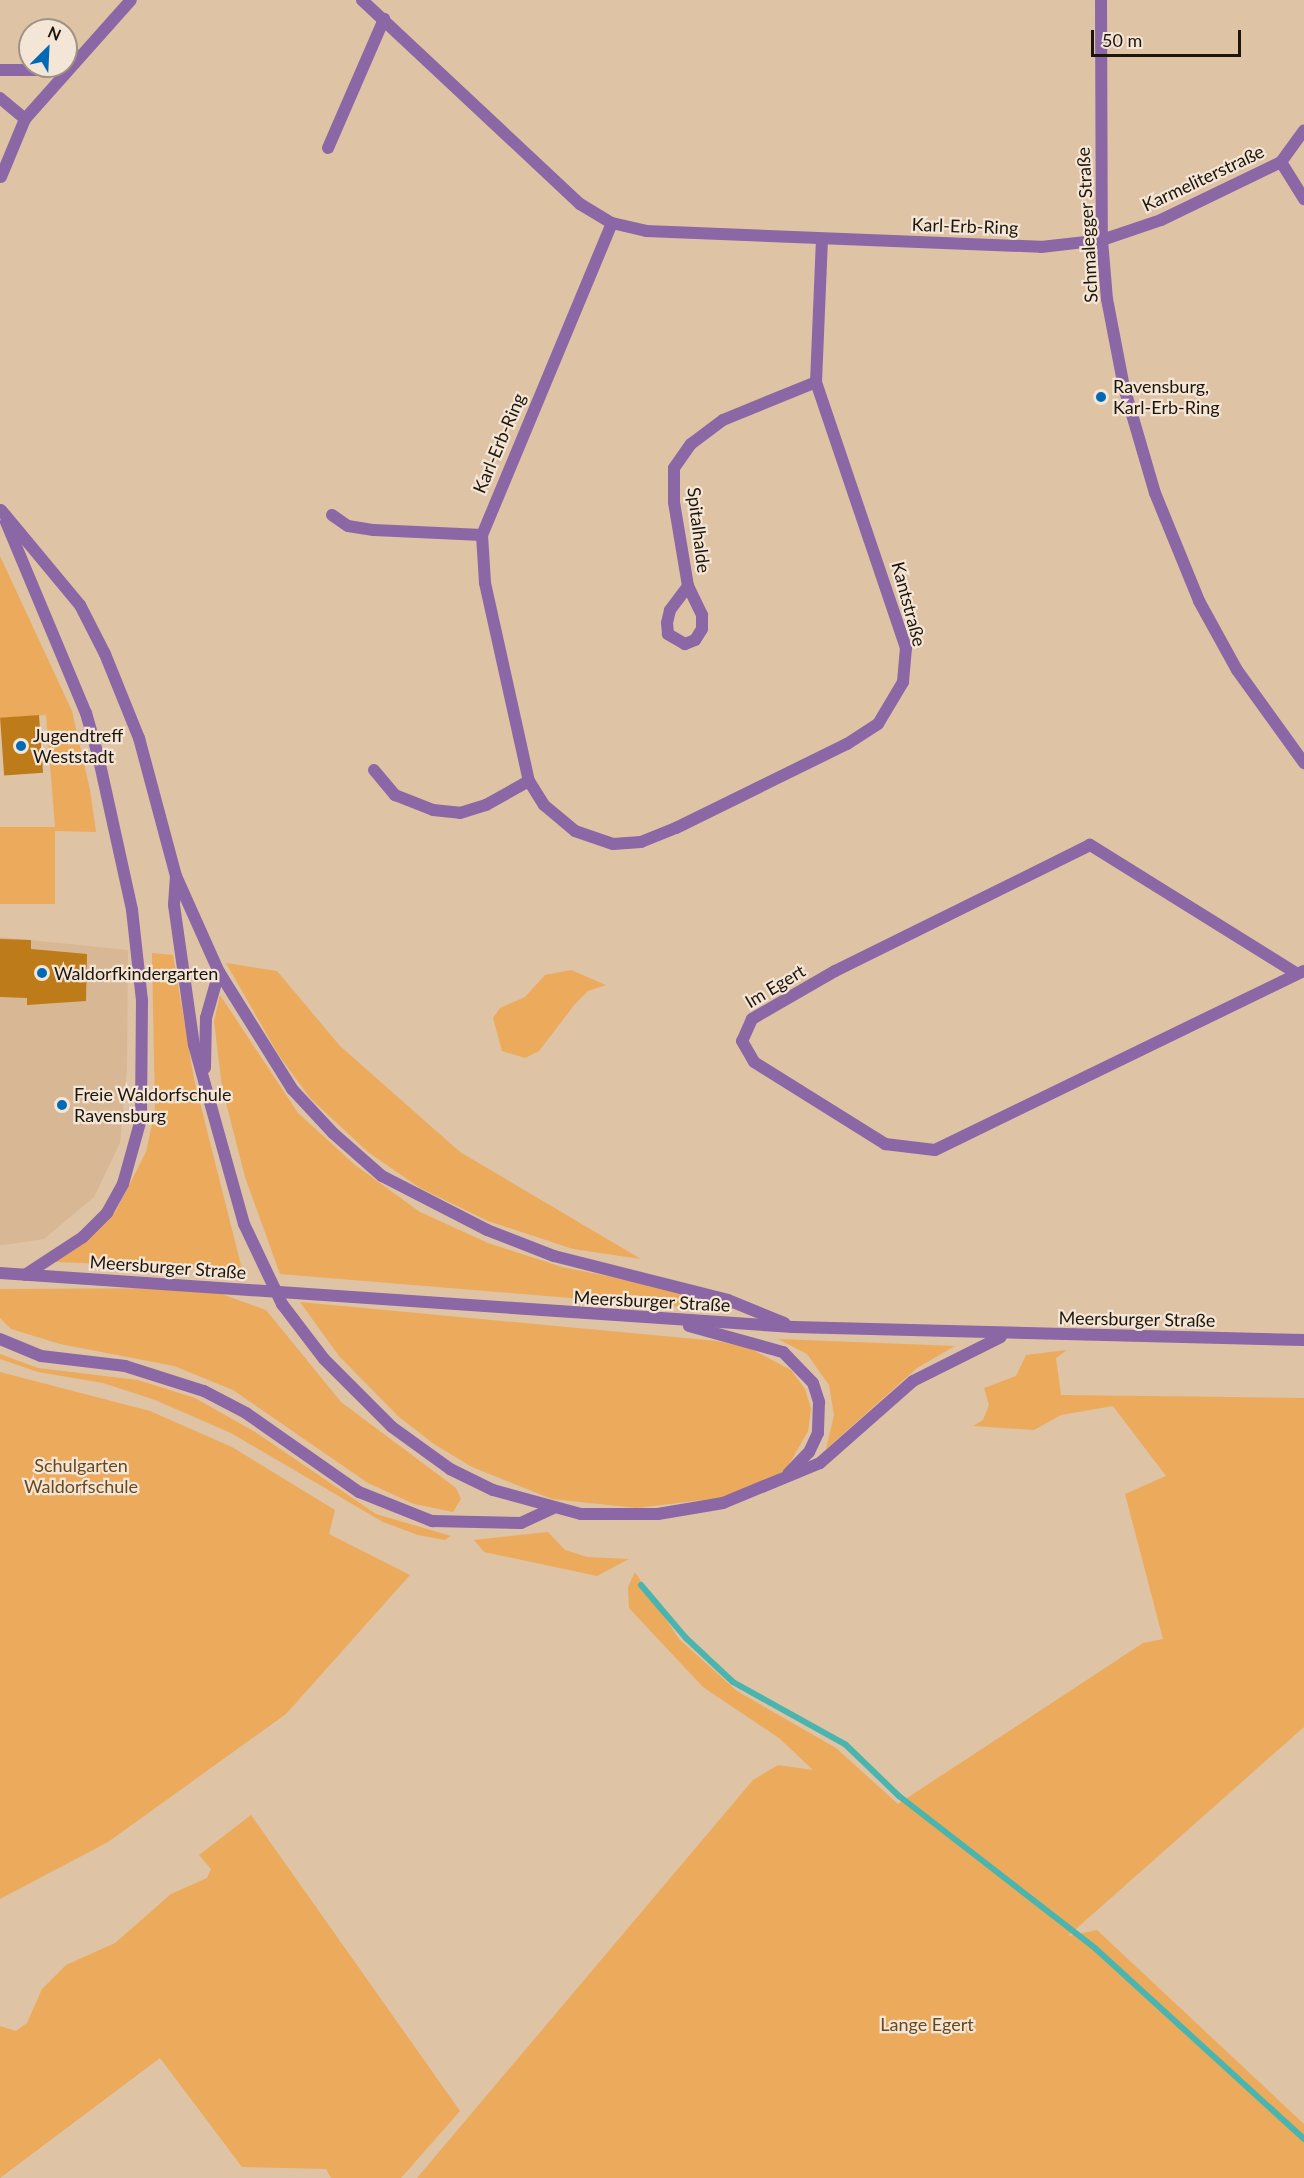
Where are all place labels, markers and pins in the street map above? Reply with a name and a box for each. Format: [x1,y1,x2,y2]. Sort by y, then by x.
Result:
place label: Ravensburg, Karl-Erb-Ring [1113,376,1220,418]
marker: Ravensburg, Karl-Erb-Ring [1094,390,1108,404]
place label: Jugendtreff Weststadt [33,725,123,768]
marker: Jugendtreff Weststadt [14,739,28,753]
place label: Waldorfkindergarten [54,962,218,984]
marker: Waldorfkindergarten [35,966,49,980]
place label: Freie Waldorfschule Ravensburg [74,1084,232,1126]
marker: Freie Waldorfschule Ravensburg [55,1098,69,1112]

